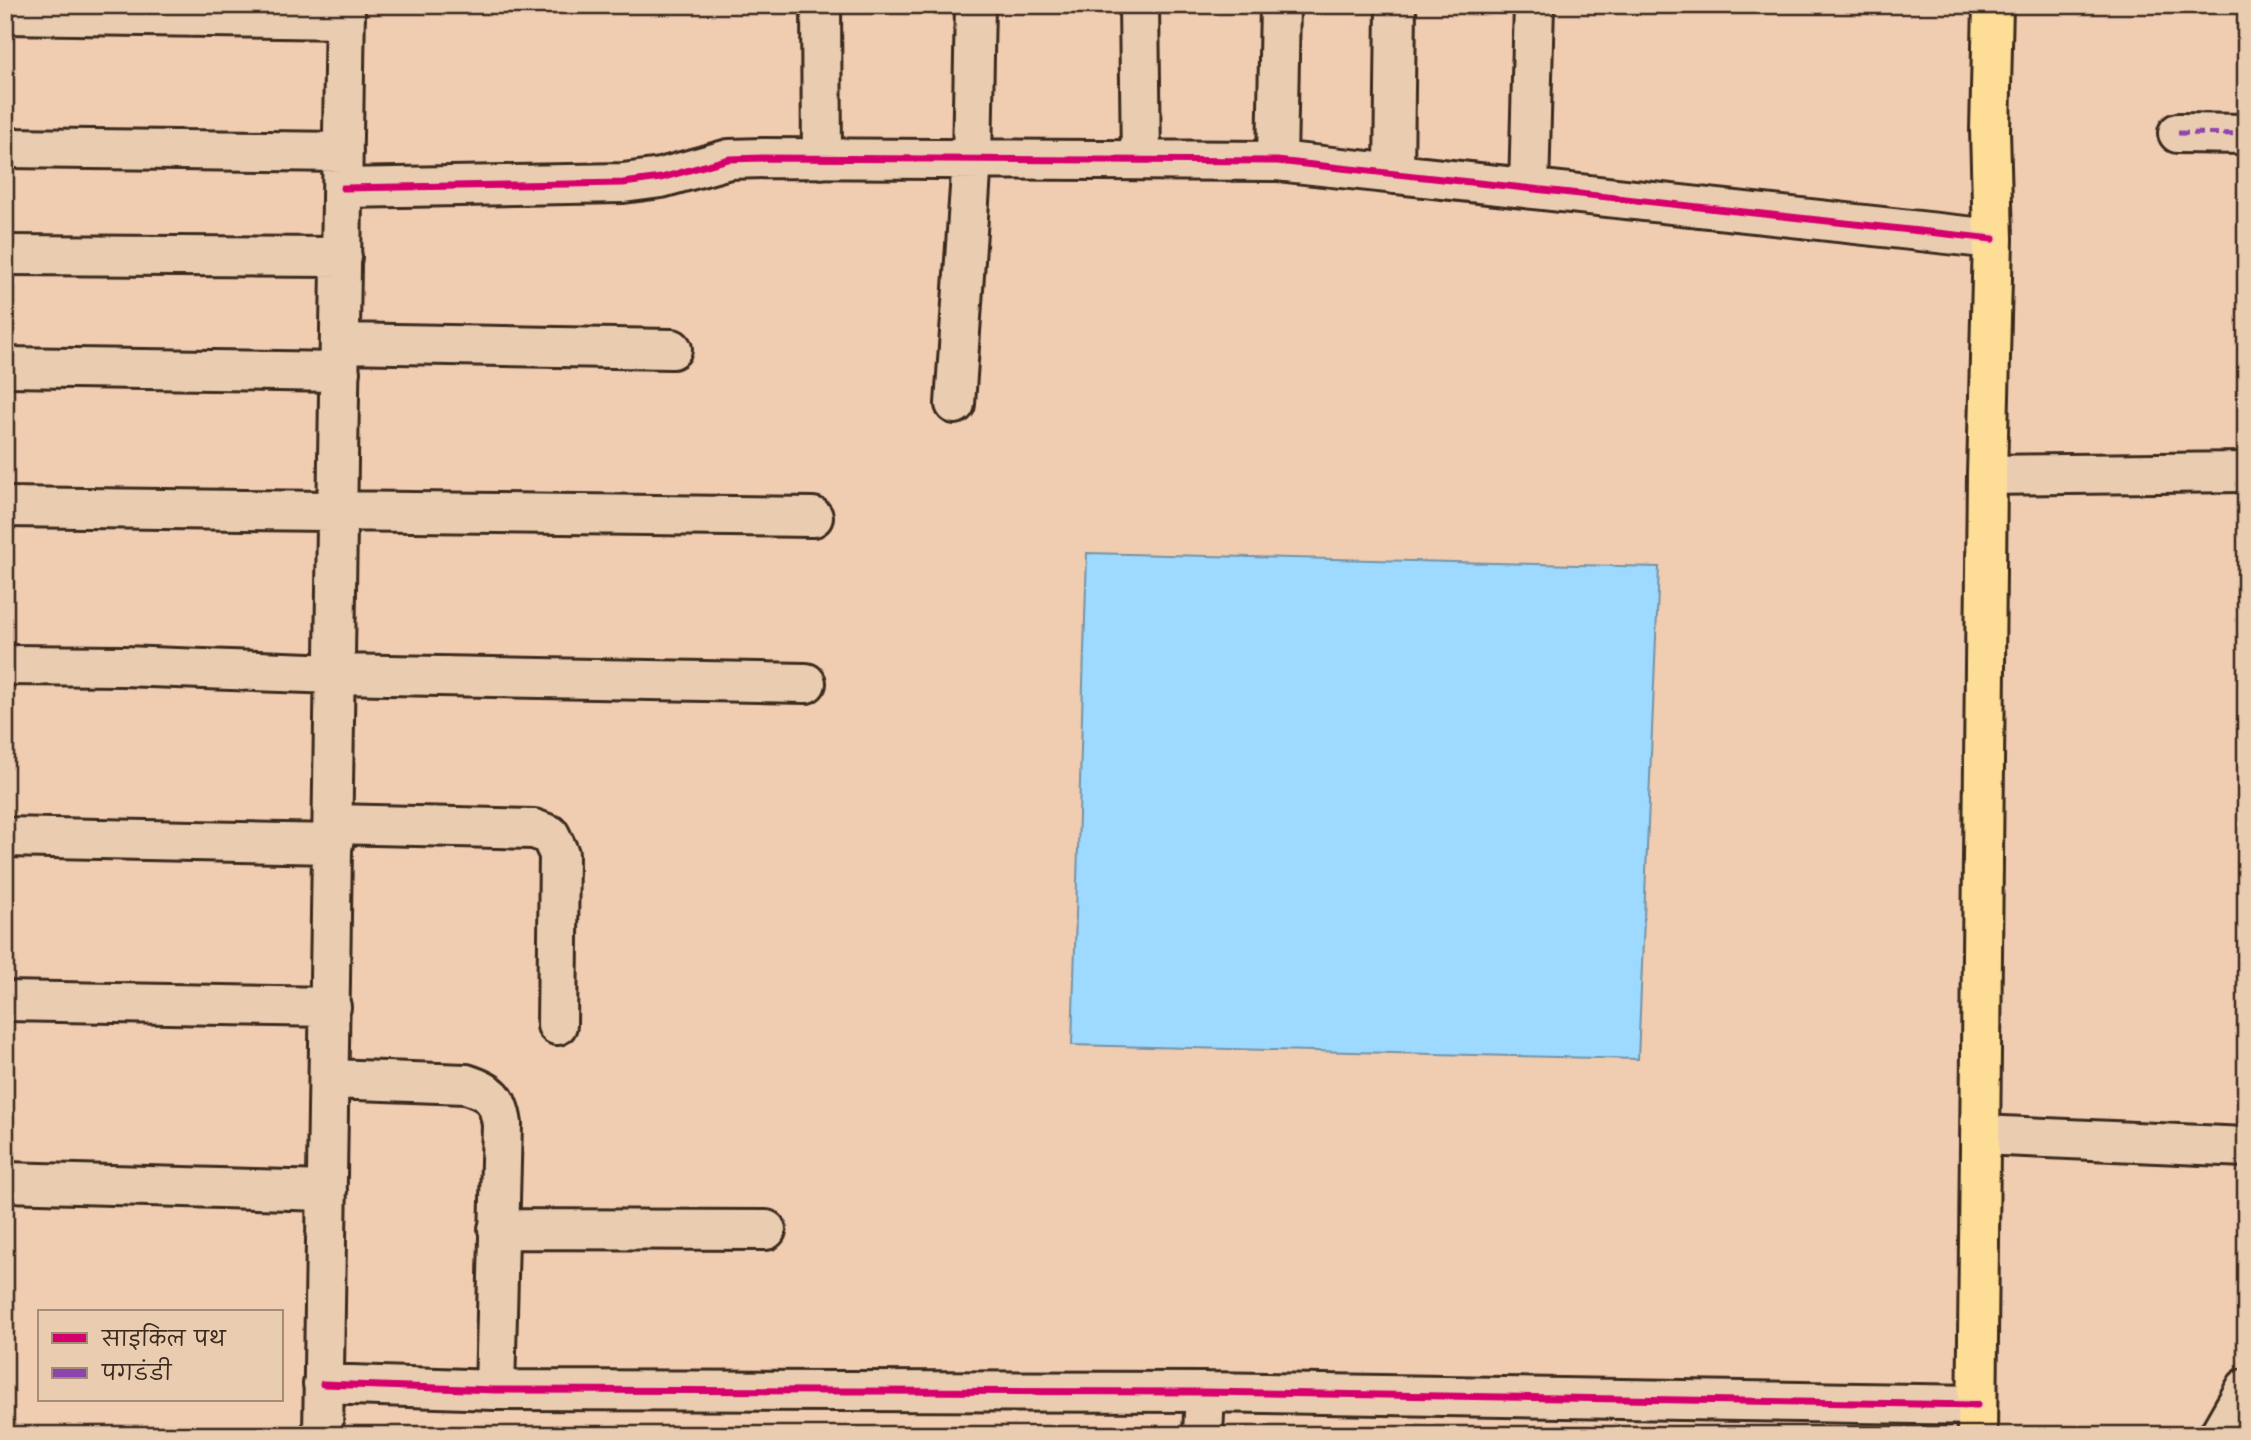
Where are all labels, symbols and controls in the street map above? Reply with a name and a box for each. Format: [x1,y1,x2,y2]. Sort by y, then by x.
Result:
legend [38,1310,284,1402]
text: साइकिल पथ [101,1323,227,1354]
text: पगडंडी [101,1357,173,1388]

